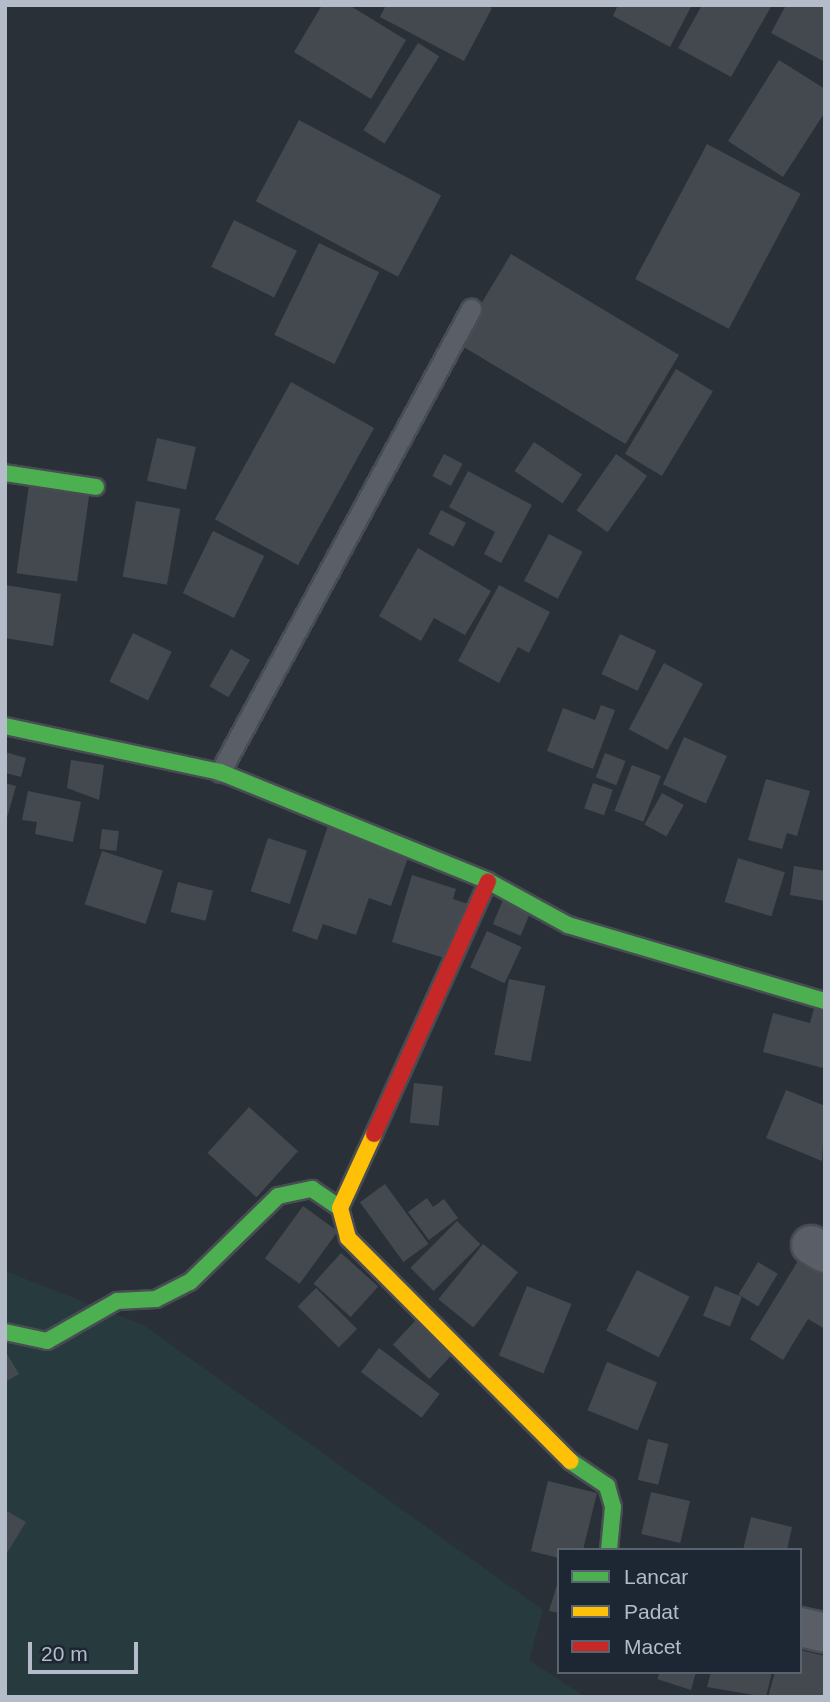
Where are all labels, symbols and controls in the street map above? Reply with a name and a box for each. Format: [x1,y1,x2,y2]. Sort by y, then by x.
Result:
legend [557,1548,802,1674]
text: Lancar [624,1565,688,1588]
text: Padat [624,1600,679,1623]
scale bar [32,1628,142,1672]
text: Macet [624,1635,681,1658]
text: 20 m [41,1642,88,1665]

